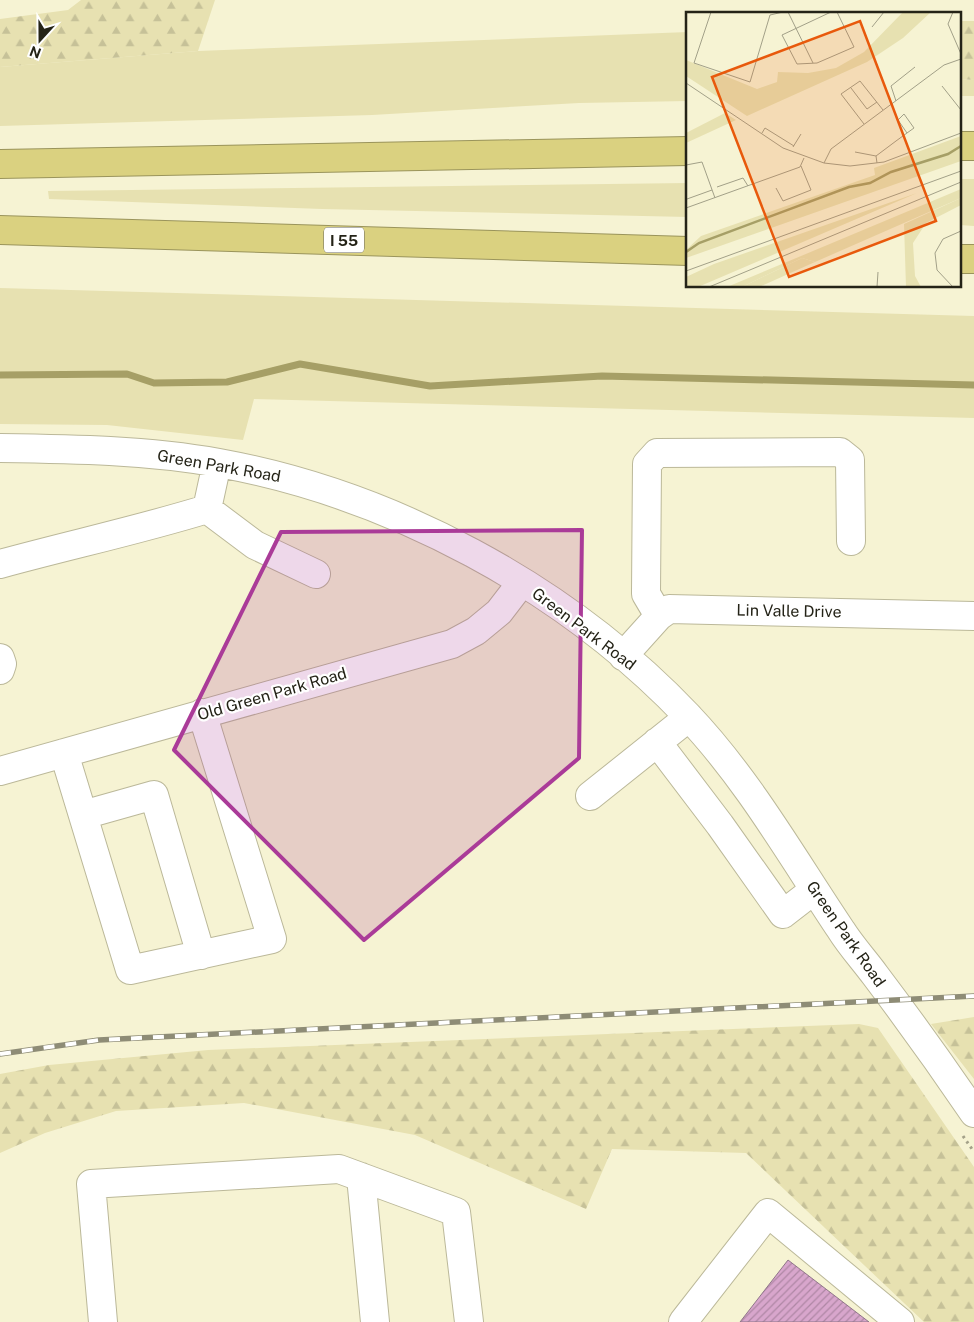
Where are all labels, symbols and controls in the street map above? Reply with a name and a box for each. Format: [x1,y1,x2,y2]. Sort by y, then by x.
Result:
inset map [686,12,962,288]
north arrow [15,15,65,65]
text: N [27,43,43,62]
road number: I 55 [324,228,364,252]
street label: Green Park Road [156,446,282,486]
street label: Green Park Road [528,584,640,674]
street label: Lin Valle Drive [736,601,842,621]
street label: Old Green Park Road [195,664,349,724]
street label: Green Park Road [802,877,890,991]

